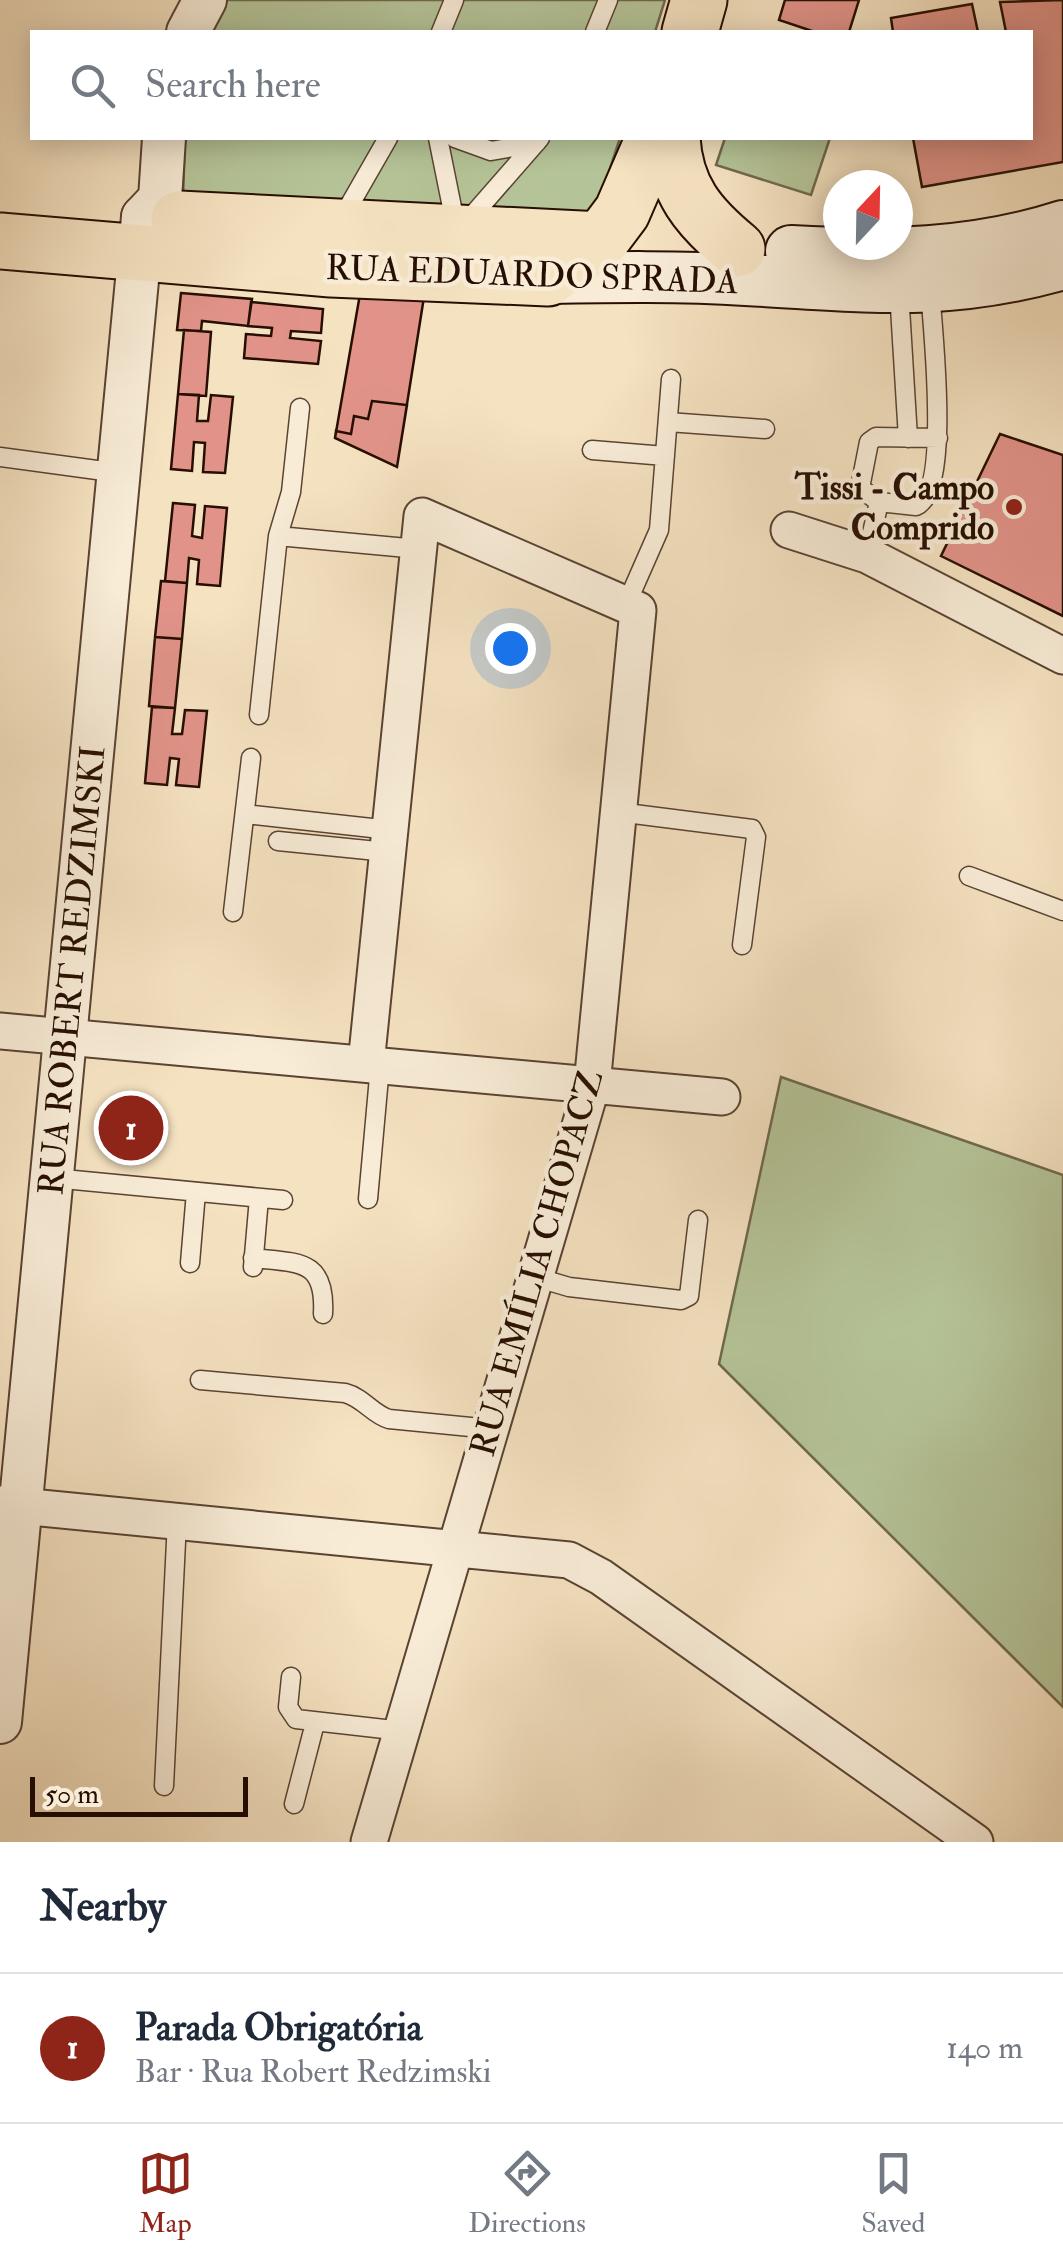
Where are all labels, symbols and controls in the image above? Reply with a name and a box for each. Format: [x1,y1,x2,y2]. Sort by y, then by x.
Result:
search box [30,30,1033,140]
icon: search [65,58,120,113]
text: Search here [145,61,321,109]
north arrow [823,170,913,260]
street label: RUA EDUARDO SPRADA [325,246,739,304]
place label: Tissi - Campo Comprido [794,466,994,550]
marker: Tissi - Campo Comprido [1003,496,1025,518]
your location [485,623,536,674]
street label: RUA ROBERT REDZIMSKI [29,744,116,1197]
street label: RUA EMÍLIA CHOPACZ [460,1065,613,1461]
pin: 1 [98,1090,164,1166]
scale bar [30,1772,248,1816]
text: 50 m [45,1777,99,1812]
text: Nearby [40,1881,166,1933]
text: Parada Obrigatória [135,2004,422,2052]
text: 1 [67,2028,78,2068]
text: 140 m [946,2028,1023,2068]
text: Bar · Rua Robert Redzimski [135,2052,491,2092]
tab: Map [138,2146,193,2241]
tab: Directions [468,2146,586,2241]
tab: Saved [861,2146,925,2241]

